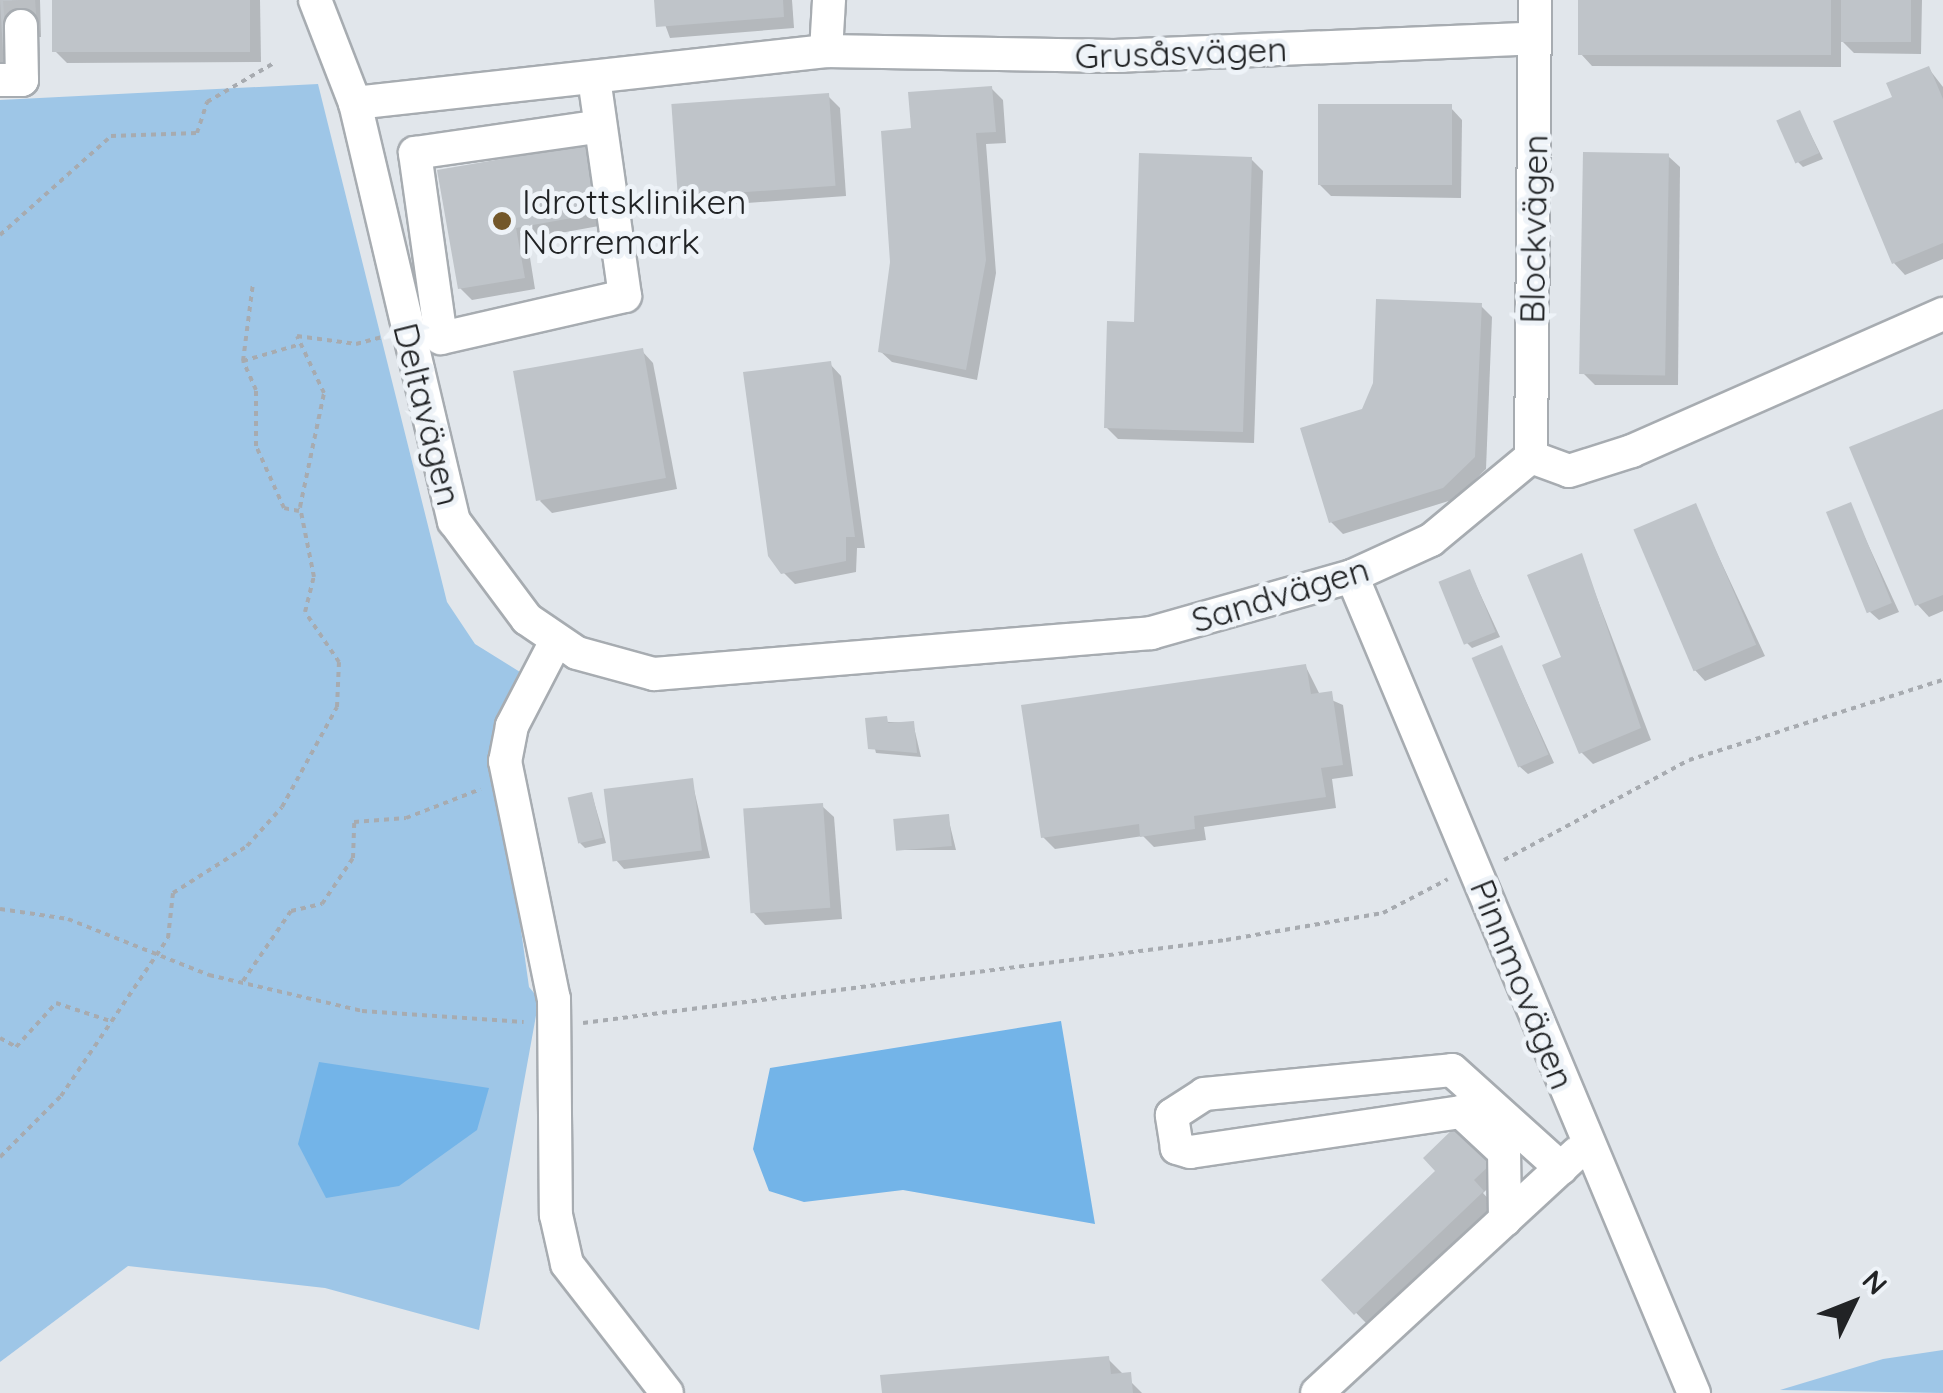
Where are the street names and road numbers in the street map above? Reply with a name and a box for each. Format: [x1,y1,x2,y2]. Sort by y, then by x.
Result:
street label: Grusåsvägen [1074,27,1288,77]
street label: Blockvägen [1510,134,1556,324]
street label: Deltavägen [385,318,471,510]
street label: Sandvägen [1186,547,1374,641]
street label: Pinnmovägen [1462,873,1584,1095]

